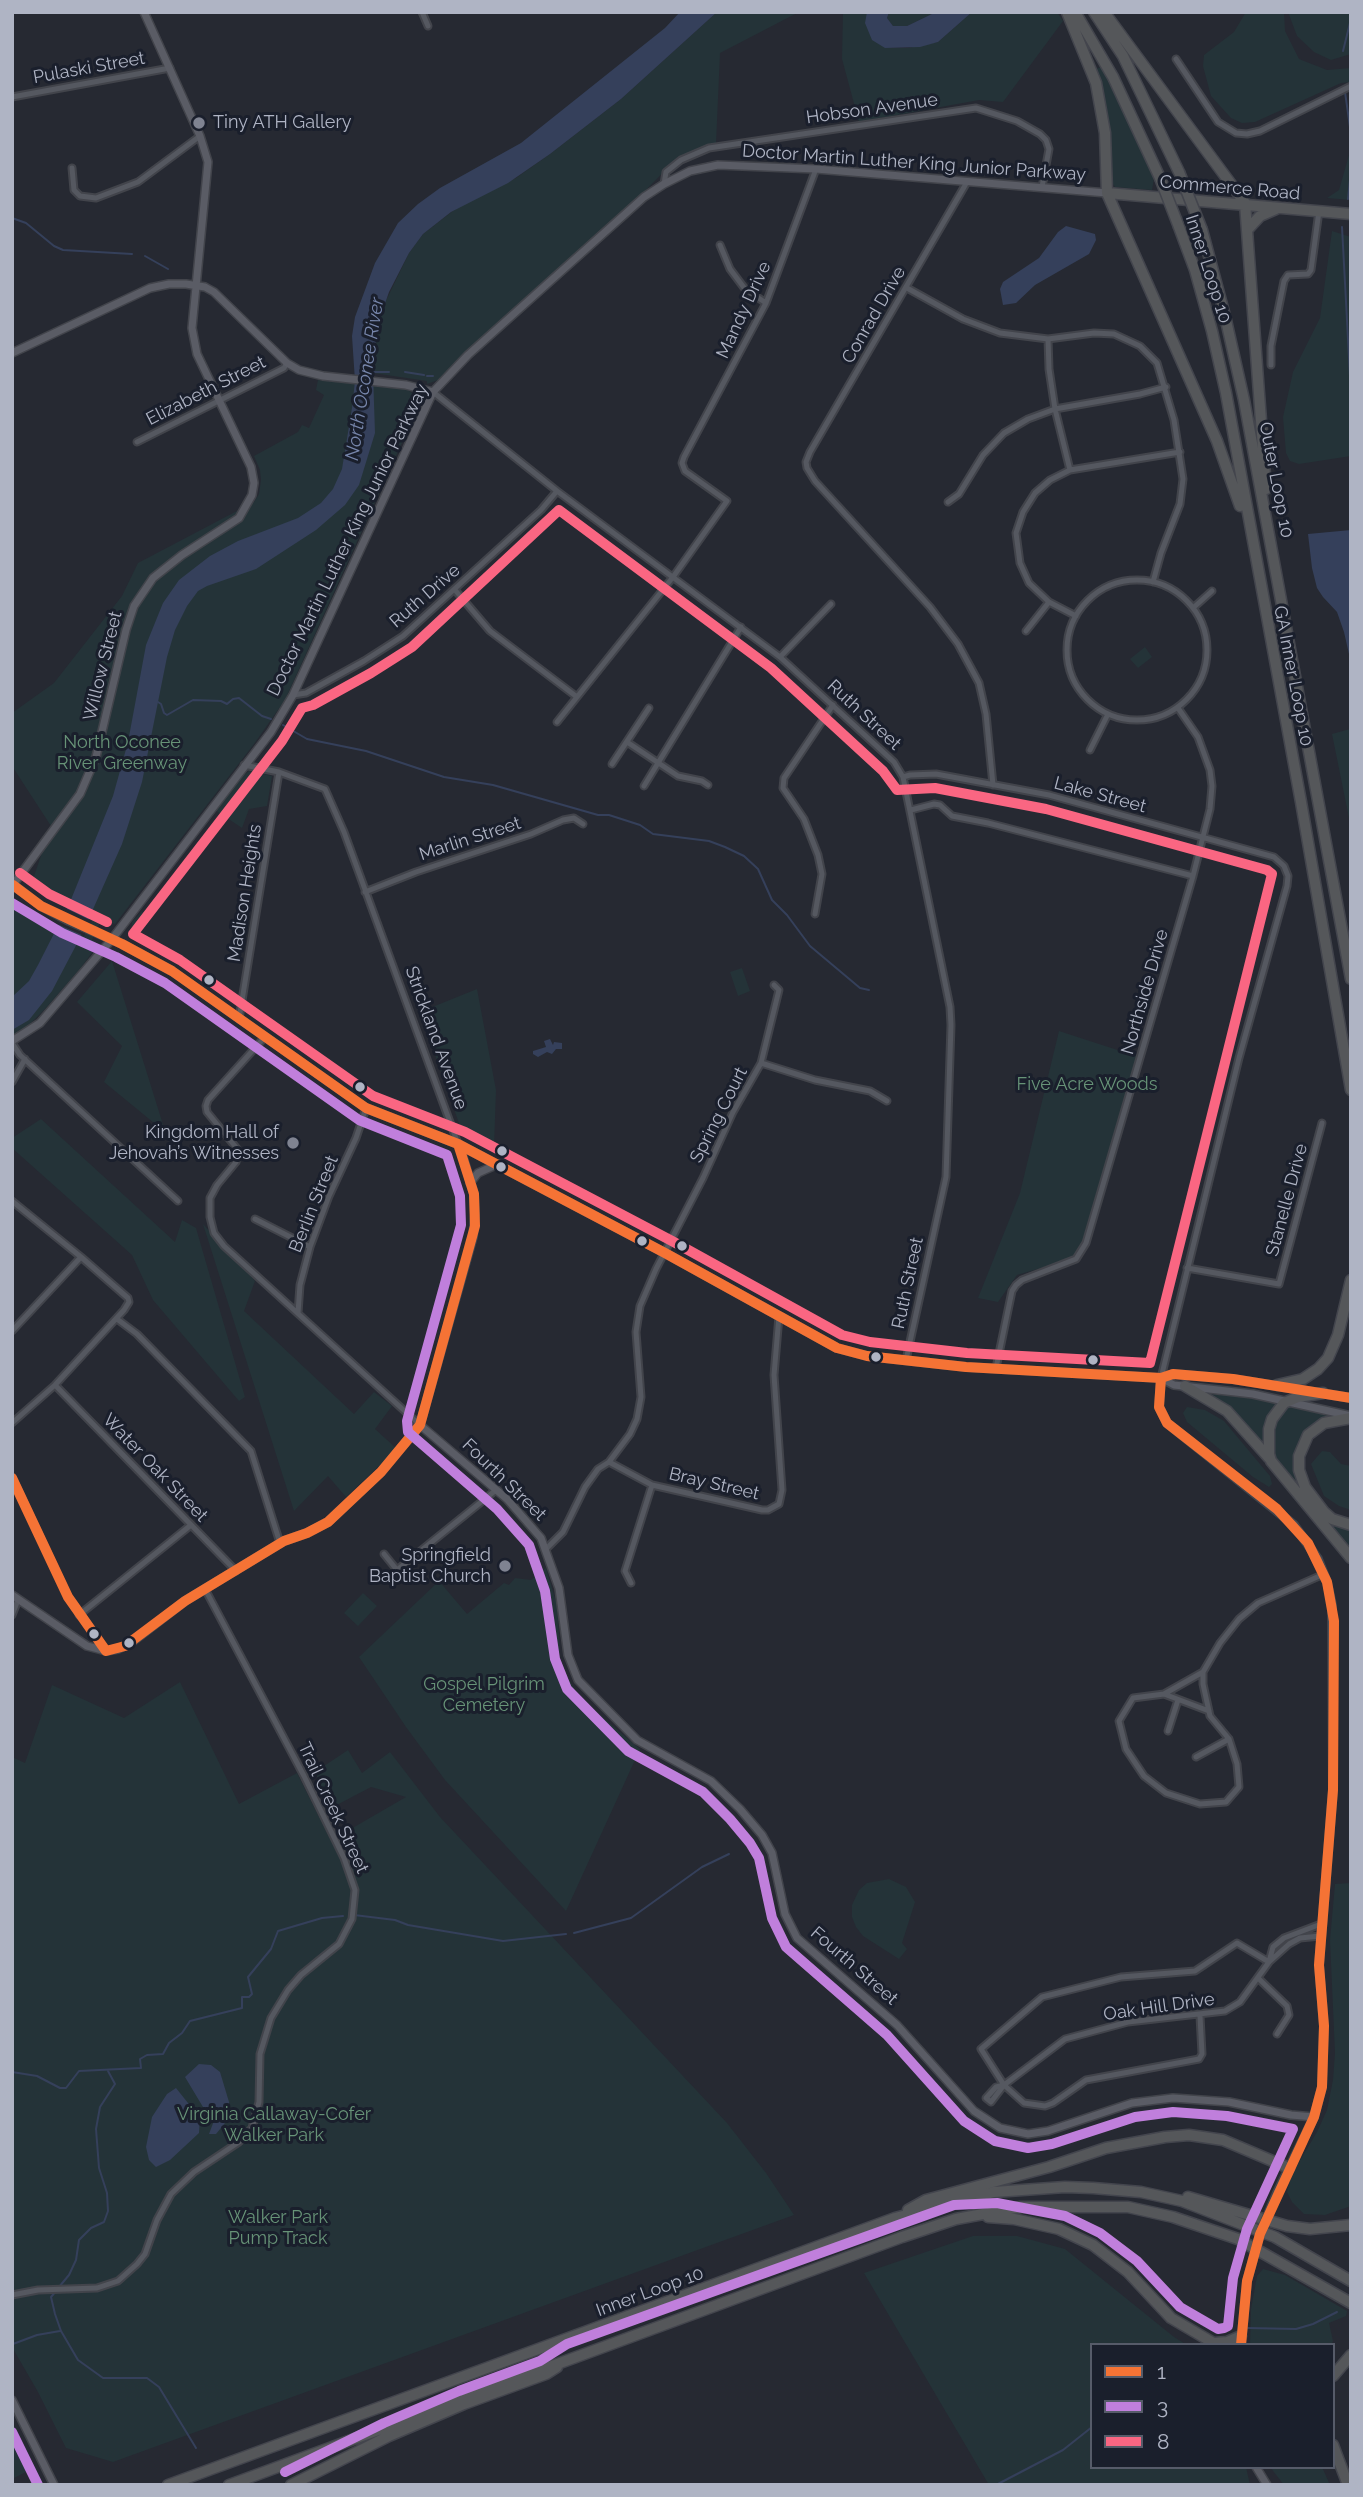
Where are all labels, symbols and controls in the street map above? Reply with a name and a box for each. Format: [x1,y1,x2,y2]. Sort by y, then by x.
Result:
street label: Pulaski Street [31,48,147,88]
street label: Hobson Avenue [805,89,939,129]
place label: Tiny ATH Gallery [213,112,351,134]
marker: Tiny ATH Gallery [191,115,207,131]
street label: Doctor Martin Luther King Junior Parkway [741,140,1087,186]
street label: Commerce Road [1159,171,1301,205]
street label: Inner Loop 10 [1180,212,1236,326]
street label: Mandy Drive [712,258,776,362]
street label: Conrad Drive [838,263,910,367]
water label: North Oconee River [341,296,389,462]
street label: Elizabeth Street [143,352,269,430]
street label: Doctor Martin Luther King Junior Parkway [263,380,433,700]
street label: Outer Loop 10 [1254,420,1298,540]
street label: Ruth Drive [385,560,465,632]
street label: GA Inner Loop 10 [1269,604,1317,748]
street label: Willow Street [79,609,127,723]
street label: Ruth Street [823,675,905,755]
park label: North Oconee River Greenway [57,732,187,774]
street label: Lake Street [1052,772,1148,818]
street label: Marlin Street [416,812,524,866]
street label: Madison Heights [223,823,267,963]
street label: Northside Drive [1117,927,1173,1057]
street label: Strickland Avenue [400,964,472,1112]
unlabelled marker [202,973,216,987]
street label: Spring Court [686,1064,752,1166]
park label: Five Acre Woods [1017,1074,1157,1096]
unlabelled marker [353,1080,367,1094]
place label: Kingdom Hall of Jehovah’s Witnesses [109,1122,279,1164]
marker: Kingdom Hall of Jehovah’s Witnesses [285,1135,301,1151]
street label: Stanelle Drive [1262,1141,1312,1259]
unlabelled marker [495,1144,509,1158]
street label: Berlin Street [285,1152,343,1256]
unlabelled marker [494,1160,508,1174]
unlabelled marker [635,1234,649,1248]
street label: Ruth Street [888,1235,928,1331]
unlabelled marker [675,1239,689,1253]
unlabelled marker [869,1350,883,1364]
unlabelled marker [1086,1353,1100,1367]
street label: Water Oak Street [98,1409,212,1527]
street label: Fourth Street [457,1434,551,1526]
street label: Bray Street [667,1463,761,1505]
place label: Springfield Baptist Church [369,1545,491,1588]
marker: Springfield Baptist Church [497,1558,513,1574]
unlabelled marker [87,1627,101,1641]
unlabelled marker [122,1636,136,1650]
park label: Gospel Pilgrim Cemetery [423,1674,545,1716]
street label: Trail Creek Street [293,1739,373,1877]
street label: Fourth Street [806,1922,902,2010]
street label: Oak Hill Drive [1102,1989,1216,2025]
park label: Virginia Callaway-Cofer Walker Park [177,2104,371,2146]
park label: Walker Park Pump Track [228,2207,328,2250]
street label: Inner Loop 10 [593,2263,707,2321]
legend [1090,2343,1335,2469]
text: 1 [1157,2359,1166,2384]
text: 3 [1157,2394,1168,2419]
text: 8 [1157,2429,1169,2454]

